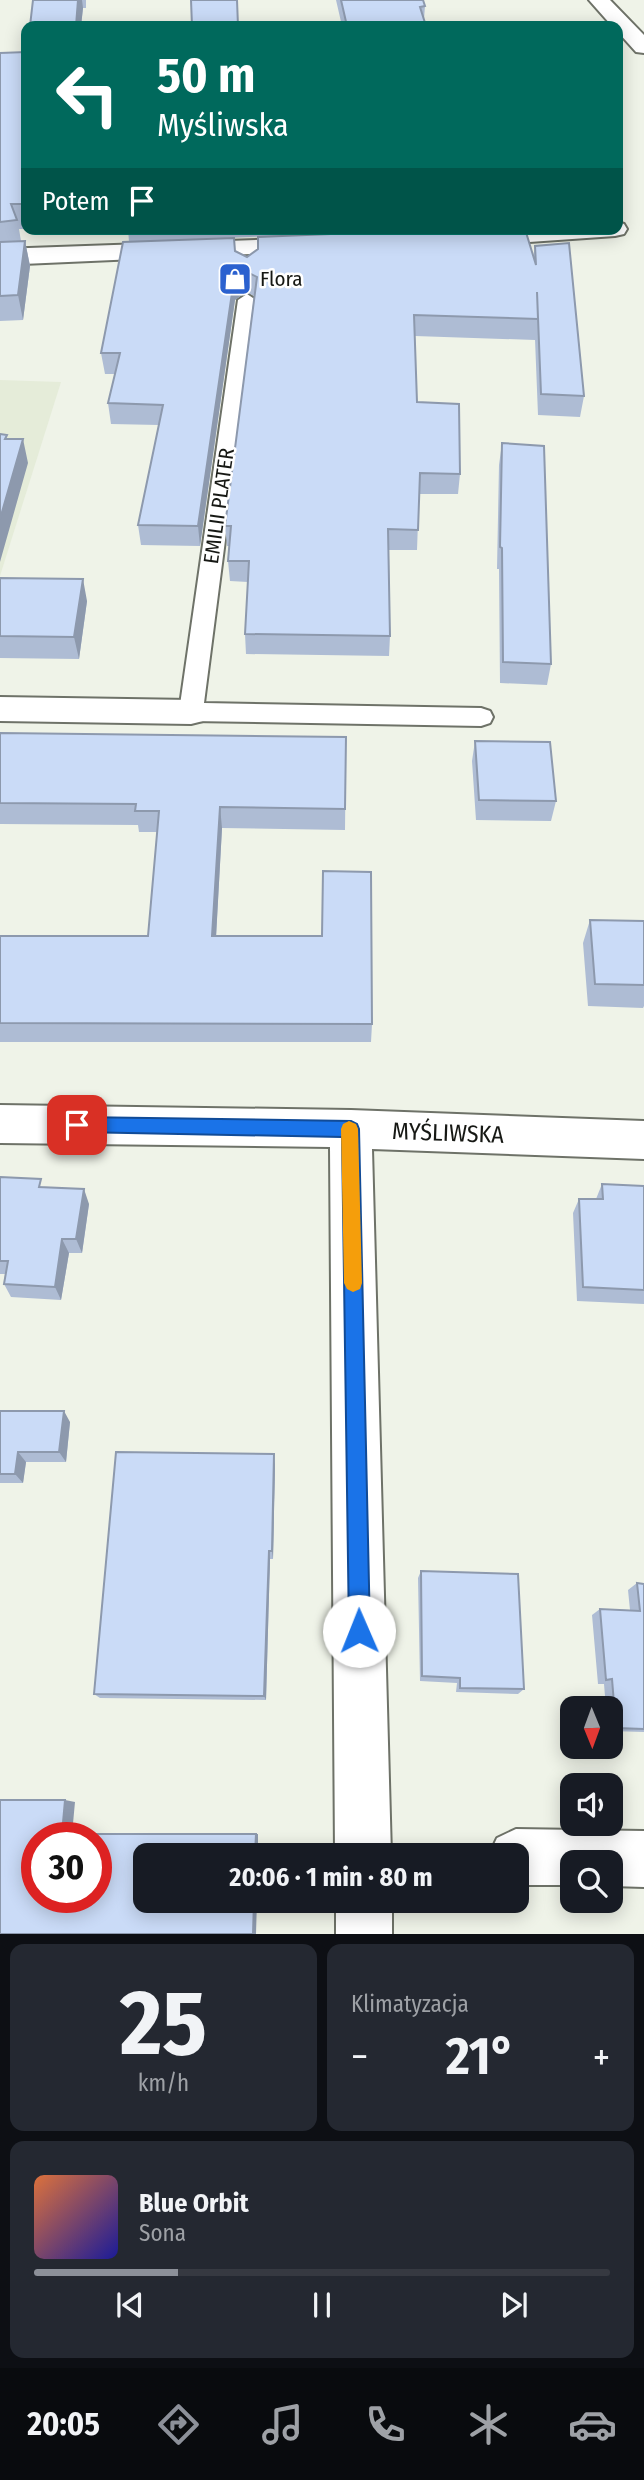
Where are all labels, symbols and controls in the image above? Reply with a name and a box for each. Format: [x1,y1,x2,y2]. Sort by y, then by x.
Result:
text: 50 m [157,46,255,105]
icon: left [42,49,133,140]
text: Myśliwska [157,106,289,144]
icon: arrive [123,182,161,220]
text: Potem [42,186,109,217]
shop icon: Flora [216,260,254,298]
place label: Flora [260,266,302,292]
street label: EMILII PLATER [198,446,240,566]
pin [47,1095,107,1155]
icon: arrive [58,1106,96,1144]
street label: MYŚLIWSKA [392,1116,505,1149]
position arrow [322,1594,396,1668]
north arrow [560,1696,623,1759]
map controls [560,1696,623,1913]
button: sound [560,1773,623,1836]
speed limit sign: 30 [21,1822,112,1913]
button: search [560,1850,623,1913]
text: 20:06 · 1 min · 80 m [229,1862,433,1893]
text: 25 [120,1969,207,2078]
text: Klimatyzacja [351,1990,469,2018]
text: 21° [446,2025,515,2088]
text: − [351,2034,368,2080]
text: + [593,2034,610,2080]
text: km/h [138,2069,189,2097]
text: Blue Orbit [139,2188,249,2219]
text: Sona [139,2219,186,2247]
icon: previous [111,2286,149,2324]
icon: pause [303,2286,341,2324]
icon: next [495,2286,533,2324]
icon: directions [154,2400,203,2449]
icon: music [258,2400,307,2449]
icon: phone [361,2400,410,2449]
icon: climate [464,2400,513,2449]
icon: car [568,2400,617,2449]
text: 20:05 [27,2405,100,2443]

